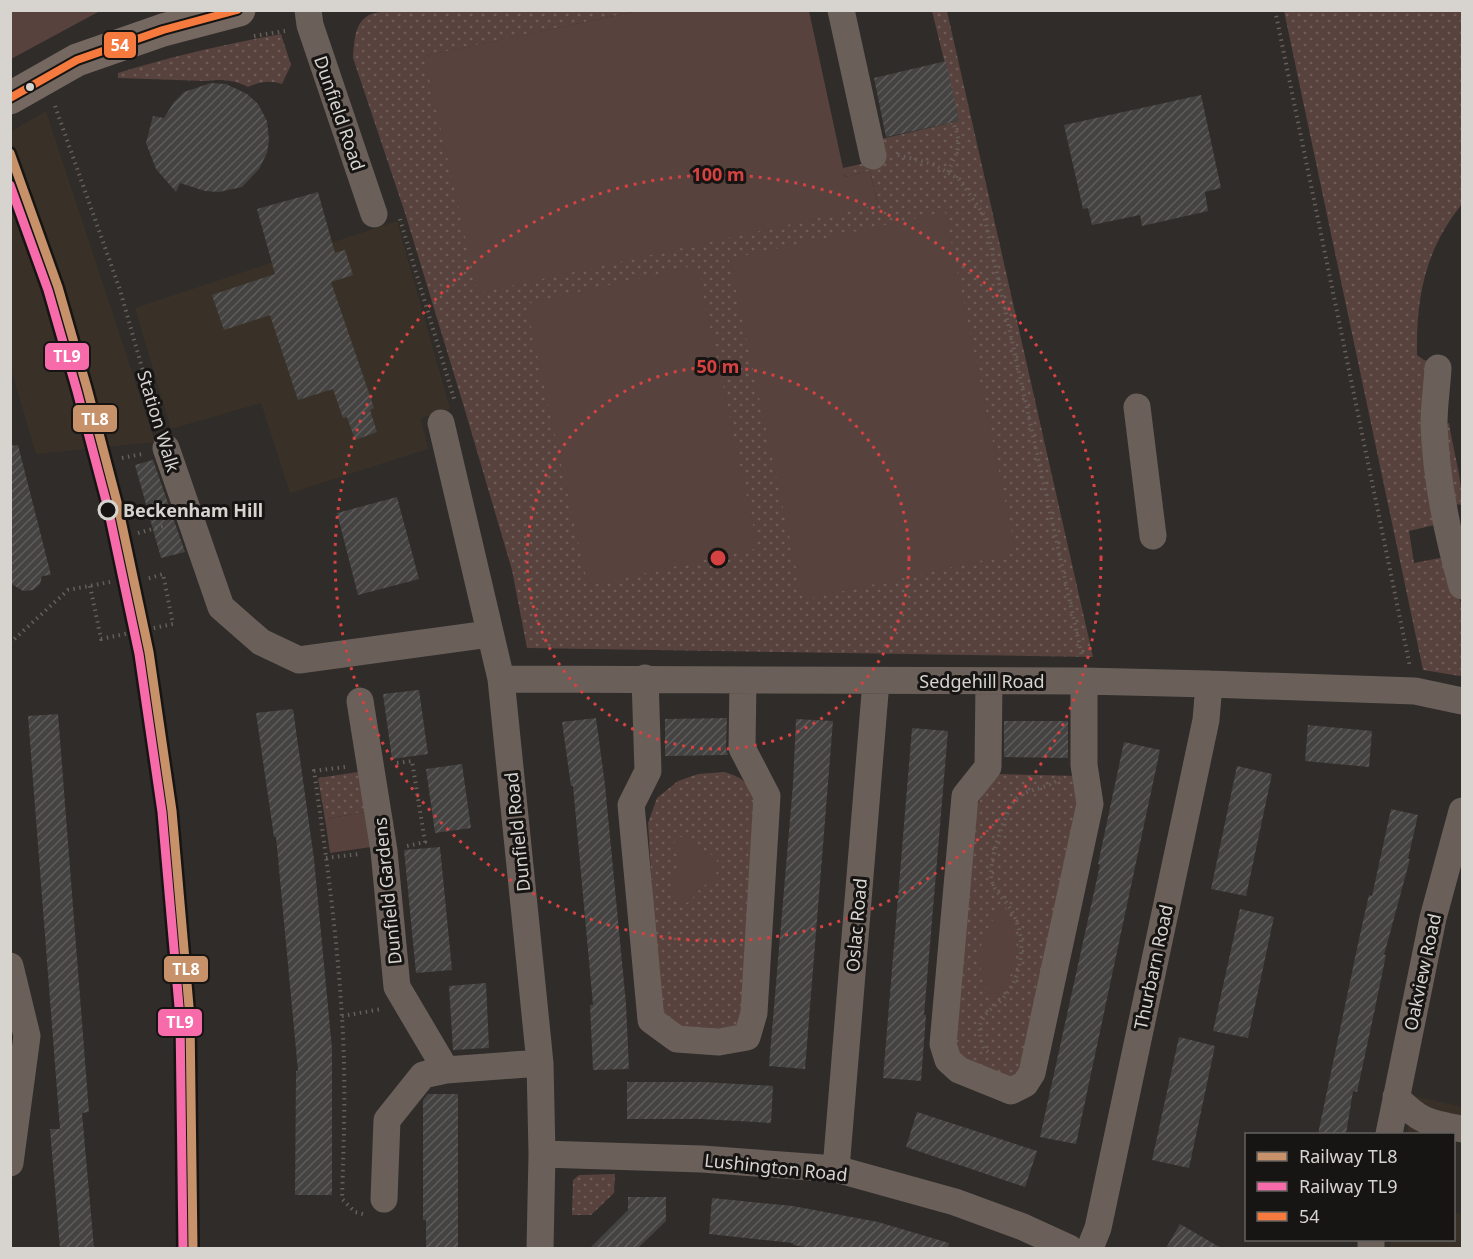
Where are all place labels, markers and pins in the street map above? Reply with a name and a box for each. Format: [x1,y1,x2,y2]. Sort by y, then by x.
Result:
unlabelled marker [24,81,36,93]
place label: Beckenham Hill [123,498,263,522]
marker: Beckenham Hill [98,500,118,520]
centre of rings [708,548,728,568]

